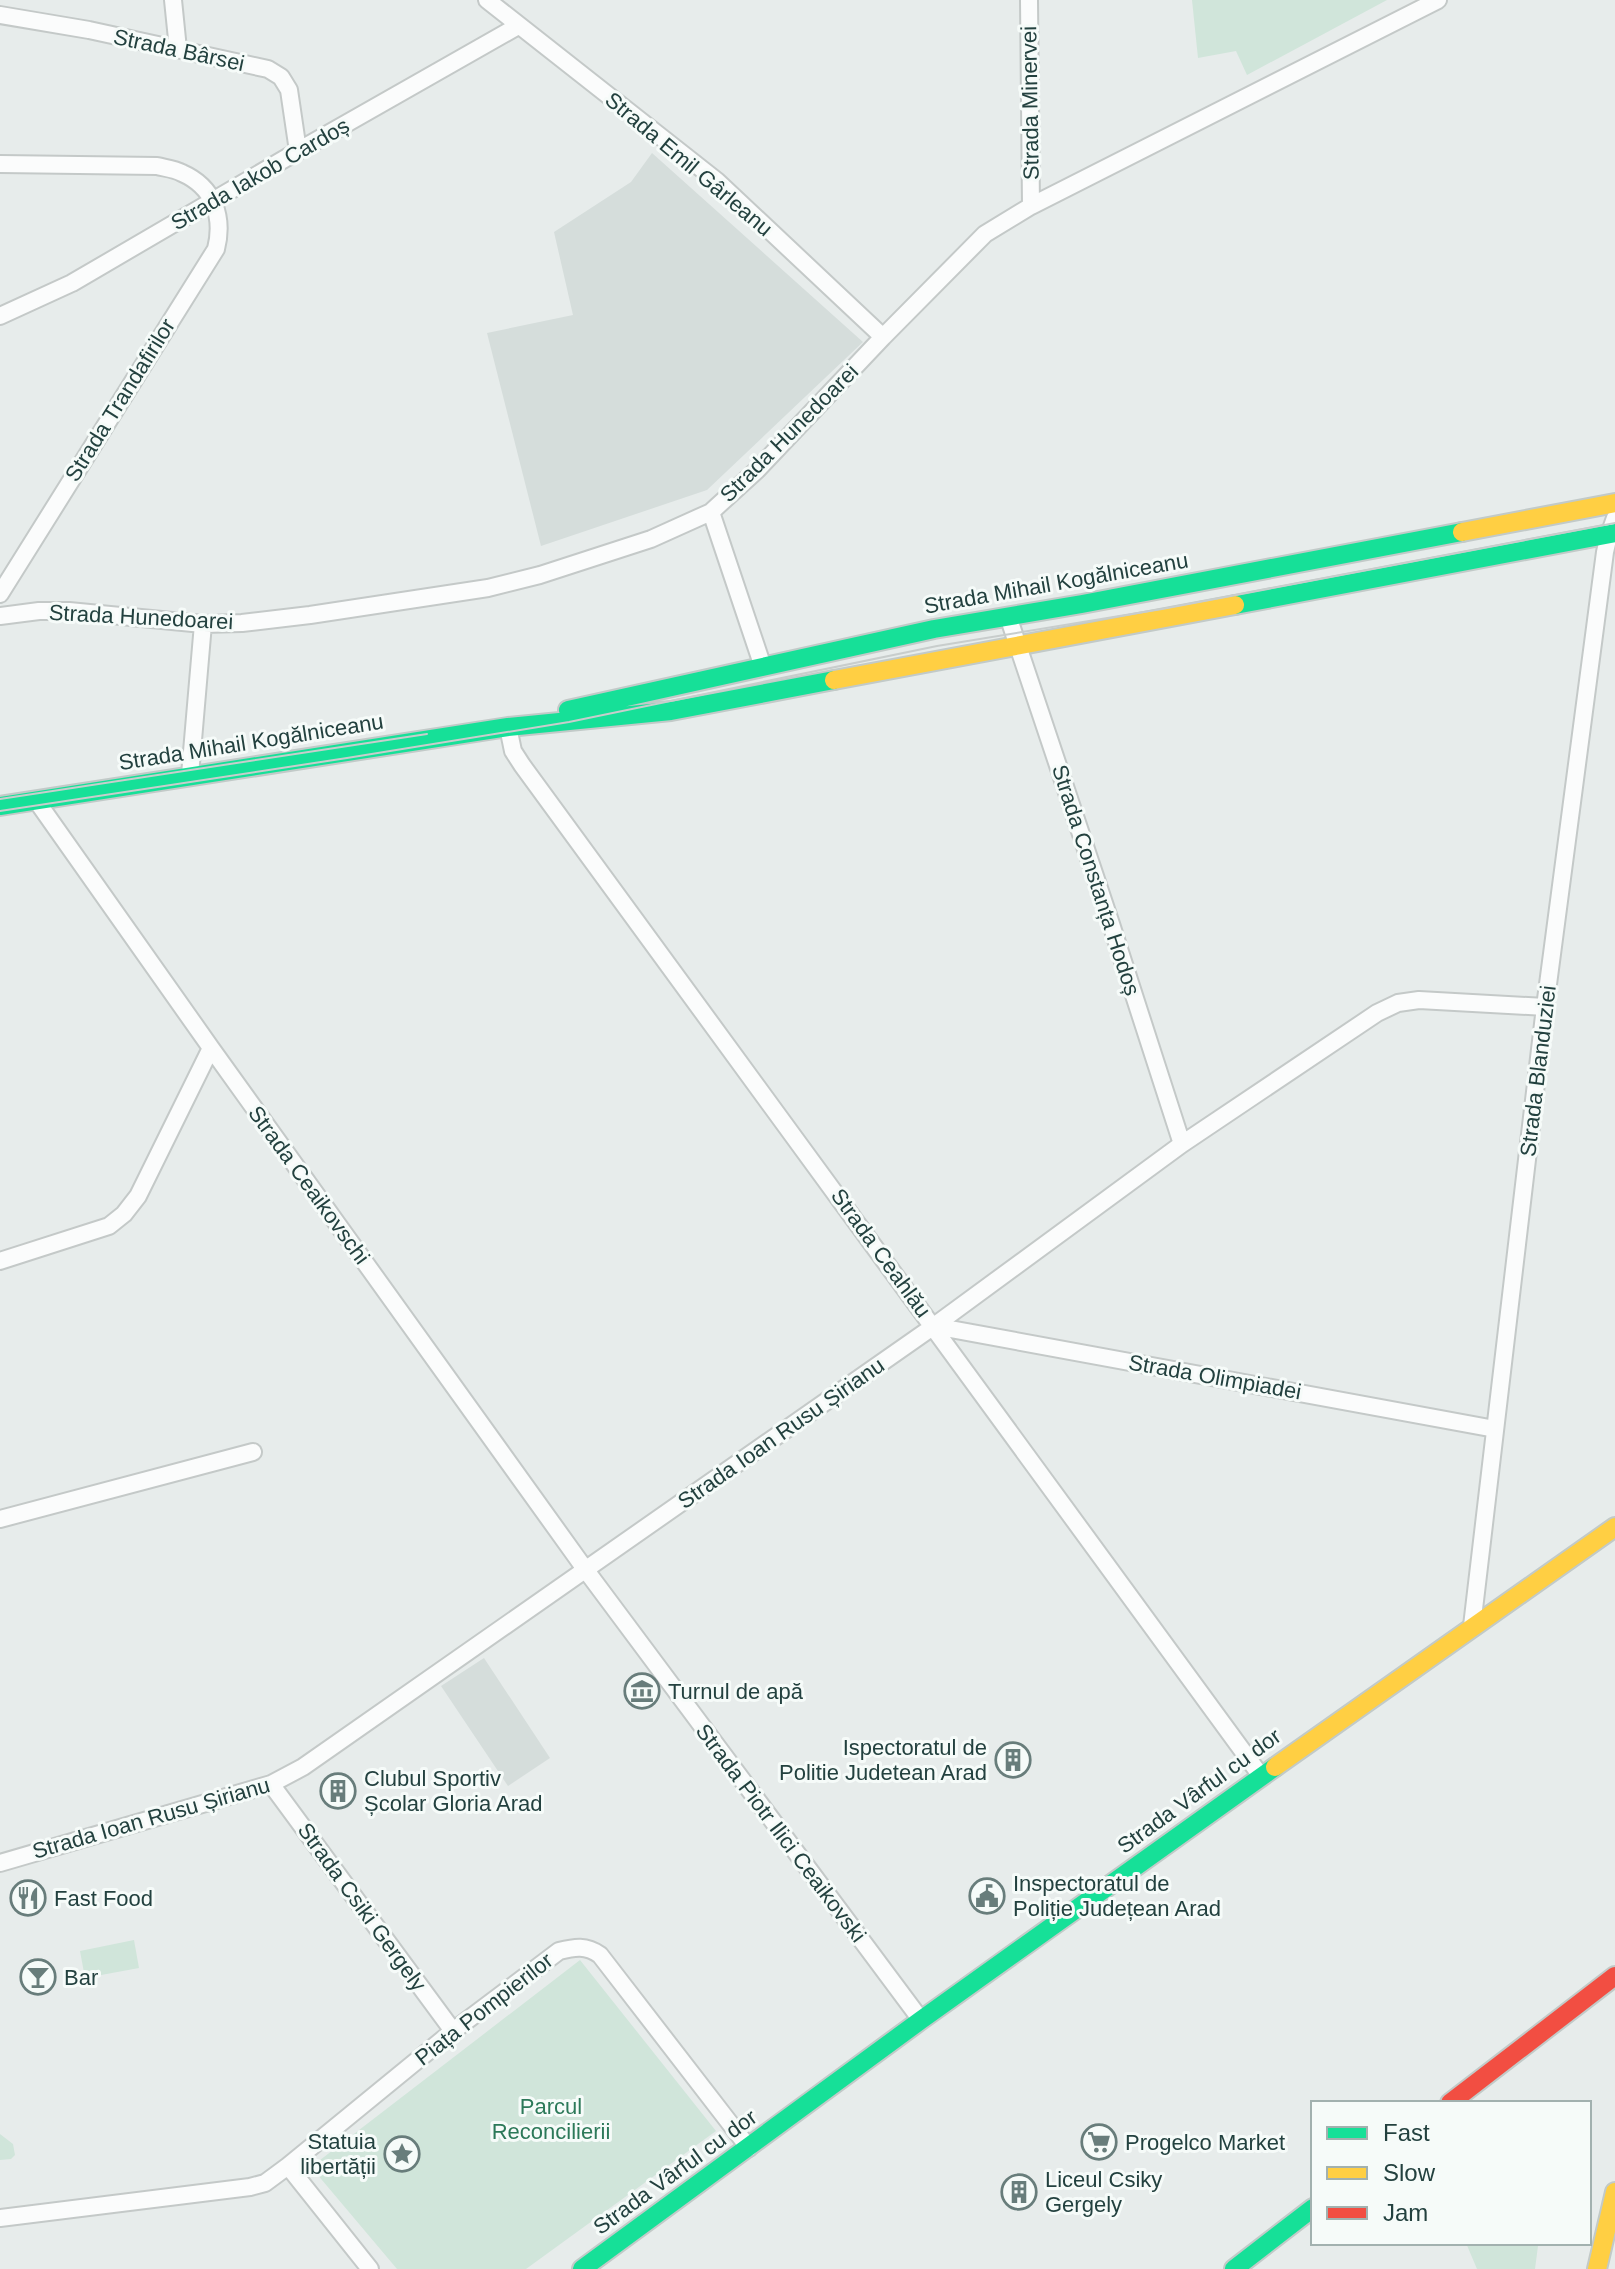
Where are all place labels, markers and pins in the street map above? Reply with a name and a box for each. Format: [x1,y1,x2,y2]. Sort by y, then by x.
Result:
museum icon: Turnul de apă [623,1672,661,1710]
place label: Turnul de apă [668,1679,804,1704]
place label: Ispectoratul de Politie Judetean Arad [779,1735,987,1785]
building icon: Ispectoratul de Politie Judetean Arad [994,1741,1032,1779]
place label: Clubul Sportiv Școlar Gloria Arad [364,1766,543,1816]
building icon: Clubul Sportiv Școlar Gloria Arad [319,1772,357,1810]
place label: Inspectoratul de Poliție Județean Arad [1013,1871,1221,1921]
public building icon: Inspectoratul de Poliție Județean Arad [968,1877,1006,1915]
restaurant icon: Fast Food [9,1879,47,1917]
place label: Fast Food [54,1886,153,1911]
bar icon: Bar [19,1958,57,1996]
place label: Bar [64,1965,98,1990]
supermarket icon: Progelco Market [1080,2123,1118,2161]
place label: Statuia libertății [300,2129,377,2179]
place label: Progelco Market [1125,2130,1285,2155]
place icon: Statuia libertății [383,2135,421,2173]
place label: Liceul Csiky Gergely [1045,2167,1162,2217]
building icon: Liceul Csiky Gergely [1000,2173,1038,2211]

